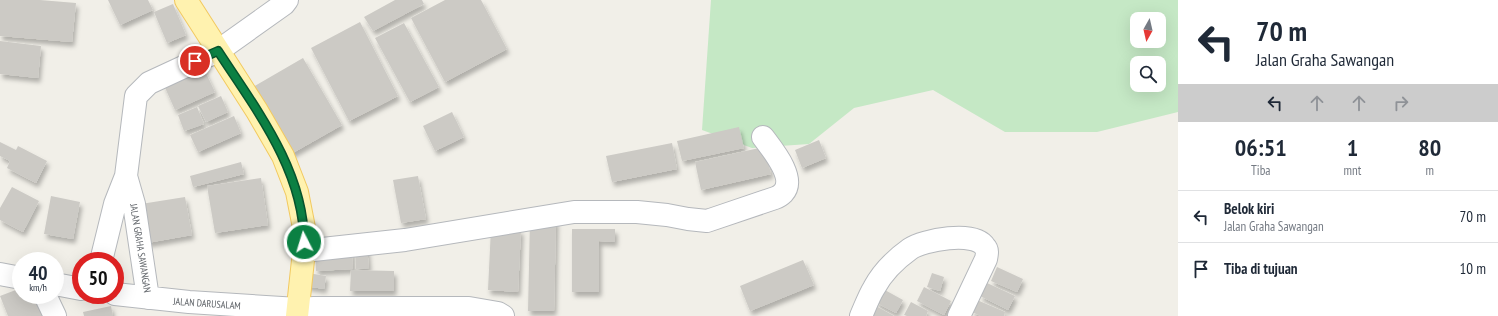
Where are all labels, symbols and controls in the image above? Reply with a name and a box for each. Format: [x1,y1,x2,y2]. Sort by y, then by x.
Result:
north arrow [1130,12,1166,48]
map controls [1130,12,1166,92]
text: 70 m [1256,12,1307,49]
icon: left [1190,16,1242,68]
pin [178,44,212,78]
text: Jalan Graha Sawangan [1256,48,1394,71]
icon: arrive [184,50,206,72]
button: search [1130,56,1166,92]
icon: left [1264,92,1286,114]
icon: ahead [1306,92,1328,114]
icon: ahead [1348,92,1370,114]
icon: right [1390,92,1412,114]
text: 06:51 [1235,132,1287,163]
text: 1 [1347,132,1358,163]
text: 80 [1418,132,1441,163]
text: Tiba [1251,162,1271,179]
text: mnt [1344,162,1361,179]
text: m [1425,162,1434,179]
text: Belok kiri [1224,199,1274,218]
street label: JALAN GRAHA SAWANGAN [127,202,154,294]
icon: left [1190,206,1212,228]
text: 70 m [1460,207,1486,226]
text: Jalan Graha Sawangan [1224,218,1324,235]
position arrow [283,221,325,263]
speed limit sign: 50 [72,252,124,304]
icon: arrive [1190,258,1212,280]
text: Tiba di tujuan [1224,259,1298,278]
text: 10 m [1460,259,1486,278]
text: 40 [28,260,48,286]
text: km/h [29,281,47,294]
street label: JALAN DARUSALAM [172,295,241,312]

